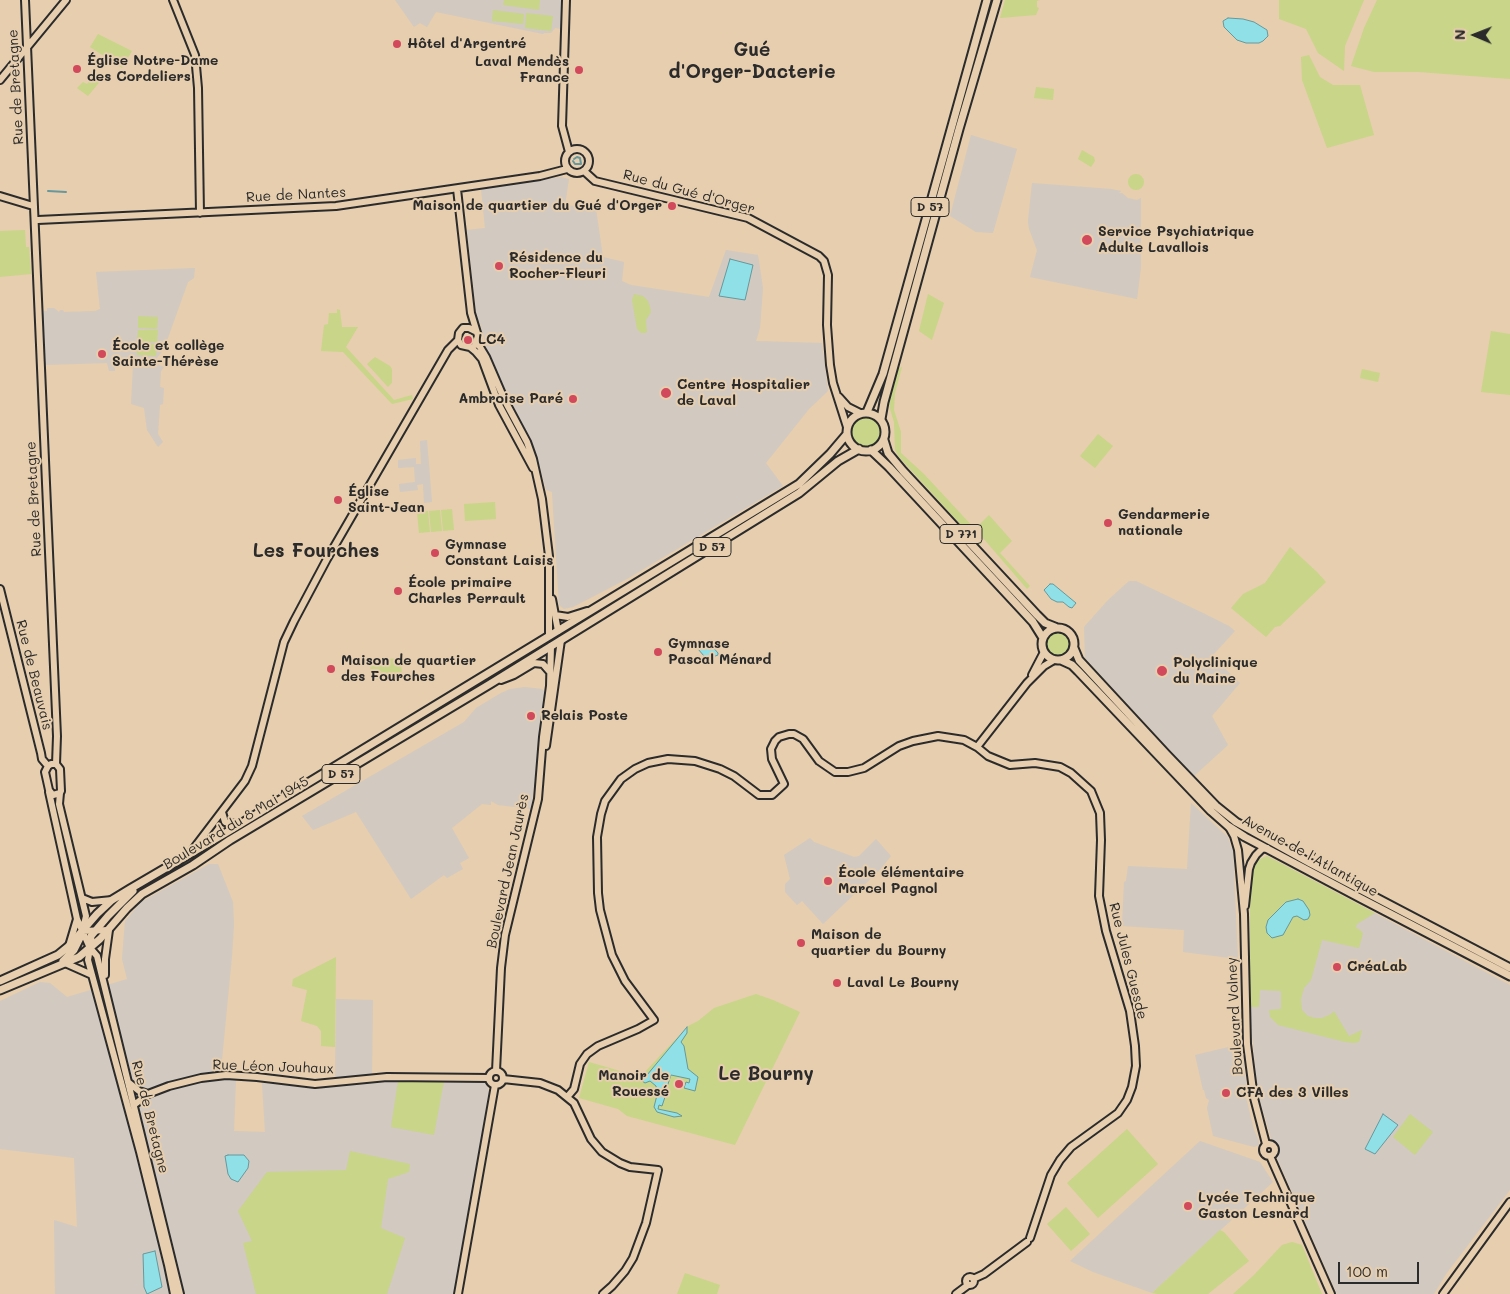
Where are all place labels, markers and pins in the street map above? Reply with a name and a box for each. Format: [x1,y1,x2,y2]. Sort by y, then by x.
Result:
place label: Hôtel d'Argentré [407,36,526,52]
marker: Hôtel d'Argentré [391,38,403,50]
place label: Église Notre-Dame des Cordeliers [87,53,218,85]
place label: Laval Mendès France [475,54,569,86]
marker: Église Notre-Dame des Cordeliers [71,63,83,75]
marker: Laval Mendès France [573,64,585,76]
place label: Maison de quartier du Gué d'Orger [413,198,662,214]
marker: Maison de quartier du Gué d'Orger [666,200,678,212]
place label: Service Psychiatrique Adulte Lavallois [1098,224,1254,256]
marker: Service Psychiatrique Adulte Lavallois [1080,233,1094,247]
place label: Résidence du Rocher-Fleuri [509,250,606,282]
marker: Résidence du Rocher-Fleuri [493,260,505,272]
place label: LC4 [478,332,505,348]
marker: LC4 [462,334,474,346]
place label: École et collège Sainte-Thérèse [112,338,224,371]
marker: École et collège Sainte-Thérèse [96,348,108,360]
place label: Centre Hospitalier de Laval [677,377,810,410]
marker: Centre Hospitalier de Laval [659,386,673,400]
place label: Ambroise Paré [458,391,563,407]
marker: Ambroise Paré [567,393,579,405]
place label: Église Saint-Jean [348,484,424,516]
marker: Église Saint-Jean [332,494,344,506]
place label: Gendarmerie nationale [1118,507,1210,540]
marker: Gendarmerie nationale [1102,517,1114,529]
place label: Gymnase Constant Laisis [445,537,553,570]
marker: Gymnase Constant Laisis [429,547,441,559]
place label: École primaire Charles Perrault [408,575,526,608]
marker: École primaire Charles Perrault [392,585,404,597]
place label: Gymnase Pascal Ménard [668,636,771,669]
marker: Gymnase Pascal Ménard [652,646,664,658]
place label: Maison de quartier des Fourches [341,653,476,686]
place label: Polyclinique du Maine [1173,655,1257,688]
marker: Maison de quartier des Fourches [325,663,337,675]
marker: Polyclinique du Maine [1155,664,1169,678]
place label: Relais Poste [541,708,628,724]
marker: Relais Poste [525,710,537,722]
place label: École élémentaire Marcel Pagnol [838,865,964,898]
marker: École élémentaire Marcel Pagnol [822,875,834,887]
place label: Maison de quartier du Bourny [811,927,946,960]
marker: Maison de quartier du Bourny [795,937,807,949]
place label: CréaLab [1347,959,1407,975]
marker: CréaLab [1331,961,1343,973]
place label: Laval Le Bourny [847,975,959,991]
marker: Laval Le Bourny [831,977,843,989]
place label: Manoir de Rouessé [598,1068,669,1100]
marker: Manoir de Rouessé [673,1078,685,1090]
place label: CFA des 3 Villes [1236,1085,1348,1101]
marker: CFA des 3 Villes [1220,1087,1232,1099]
place label: Lycée Technique Gaston Lesnard [1198,1190,1315,1222]
marker: Lycée Technique Gaston Lesnard [1182,1200,1194,1212]

